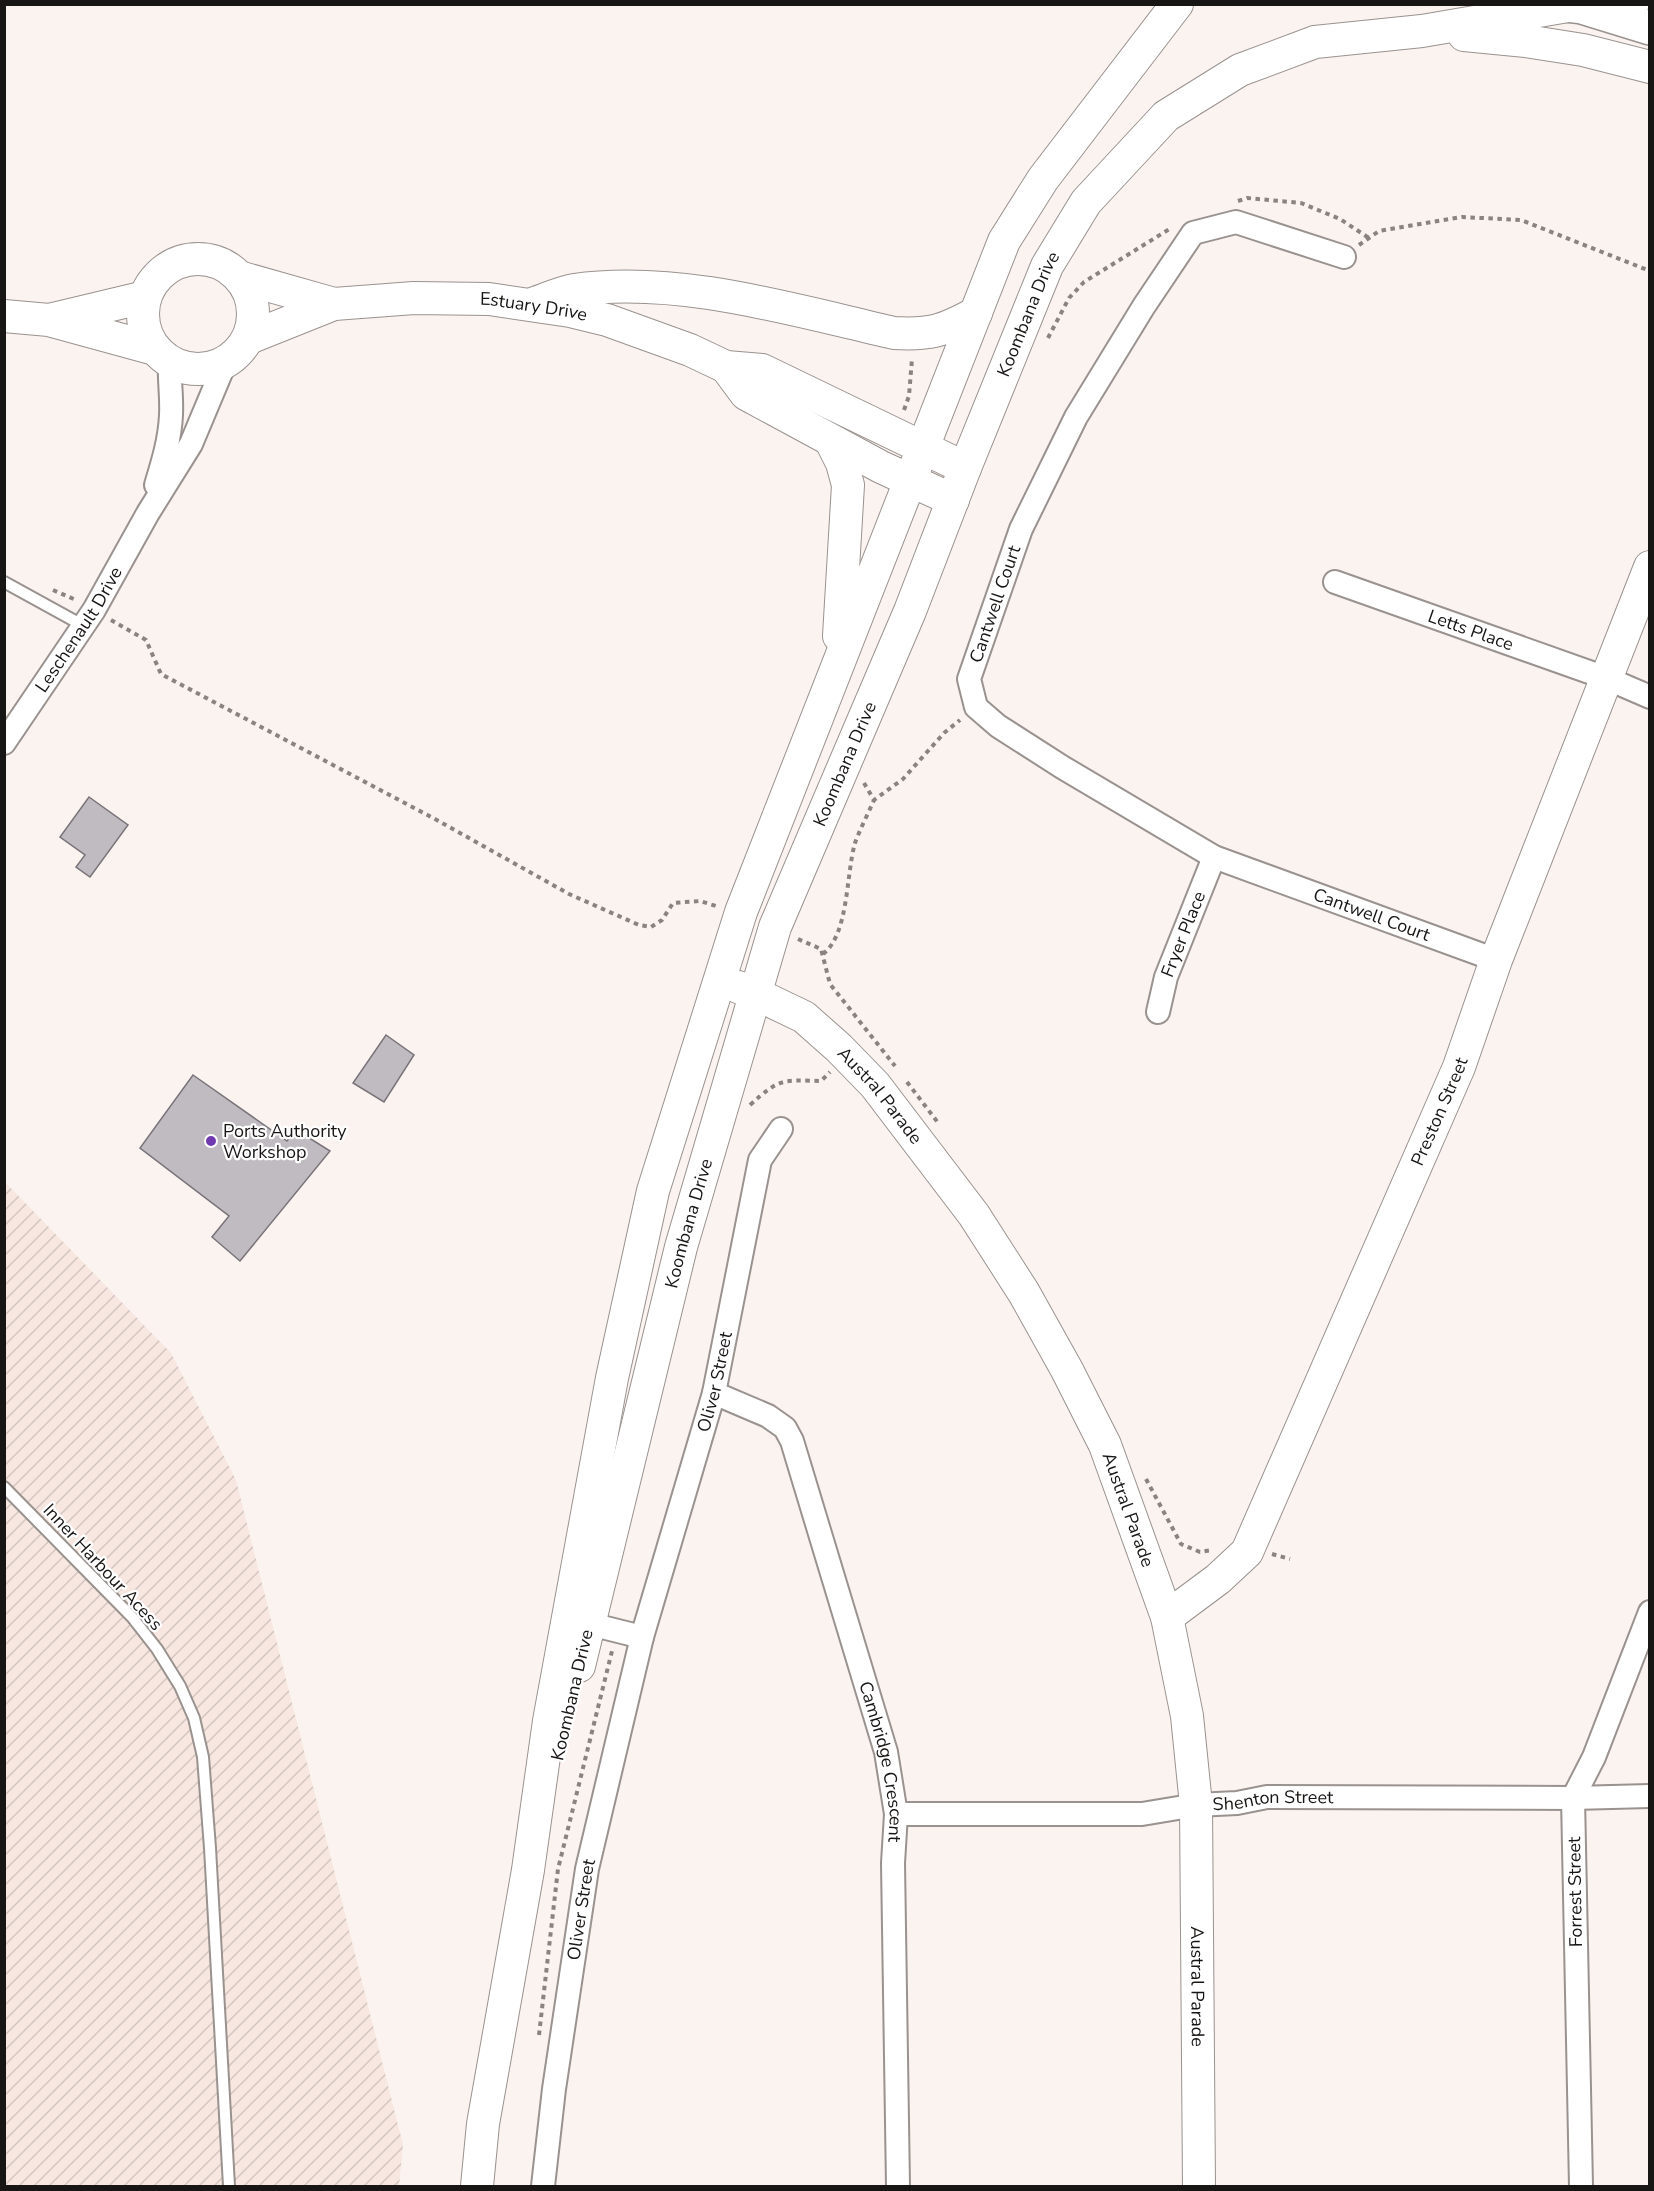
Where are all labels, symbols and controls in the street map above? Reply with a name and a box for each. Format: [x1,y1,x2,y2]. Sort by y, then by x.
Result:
street label: Koombana Drive [991,247,1065,380]
street label: Estuary Drive [480,287,590,327]
street label: Cantwell Court [964,541,1027,666]
street label: Leschenault Drive [30,562,128,697]
street label: Letts Place [1425,604,1517,656]
street label: Koombana Drive [807,698,882,830]
street label: Cantwell Court [1310,882,1434,947]
street label: Fryer Place [1155,888,1211,981]
street label: Austral Parade [832,1041,928,1149]
street label: Preston Street [1405,1053,1474,1169]
place label: Ports Authority Workshop [223,1119,347,1164]
marker: Ports Authority Workshop [204,1134,218,1148]
street label: Koombana Drive [659,1156,718,1291]
street label: Oliver Street [691,1329,738,1435]
street label: Austral Parade [1097,1449,1160,1570]
street label: Inner Harbour Acess [38,1498,168,1636]
street label: Koombana Drive [545,1627,599,1763]
street label: Cambridge Crescent [853,1678,908,1844]
street label: Shenton Street [1212,1785,1334,1816]
street label: Forrest Street [1562,1836,1588,1947]
street label: Oliver Street [561,1856,601,1962]
street label: Austral Parade [1185,1926,1210,2047]

